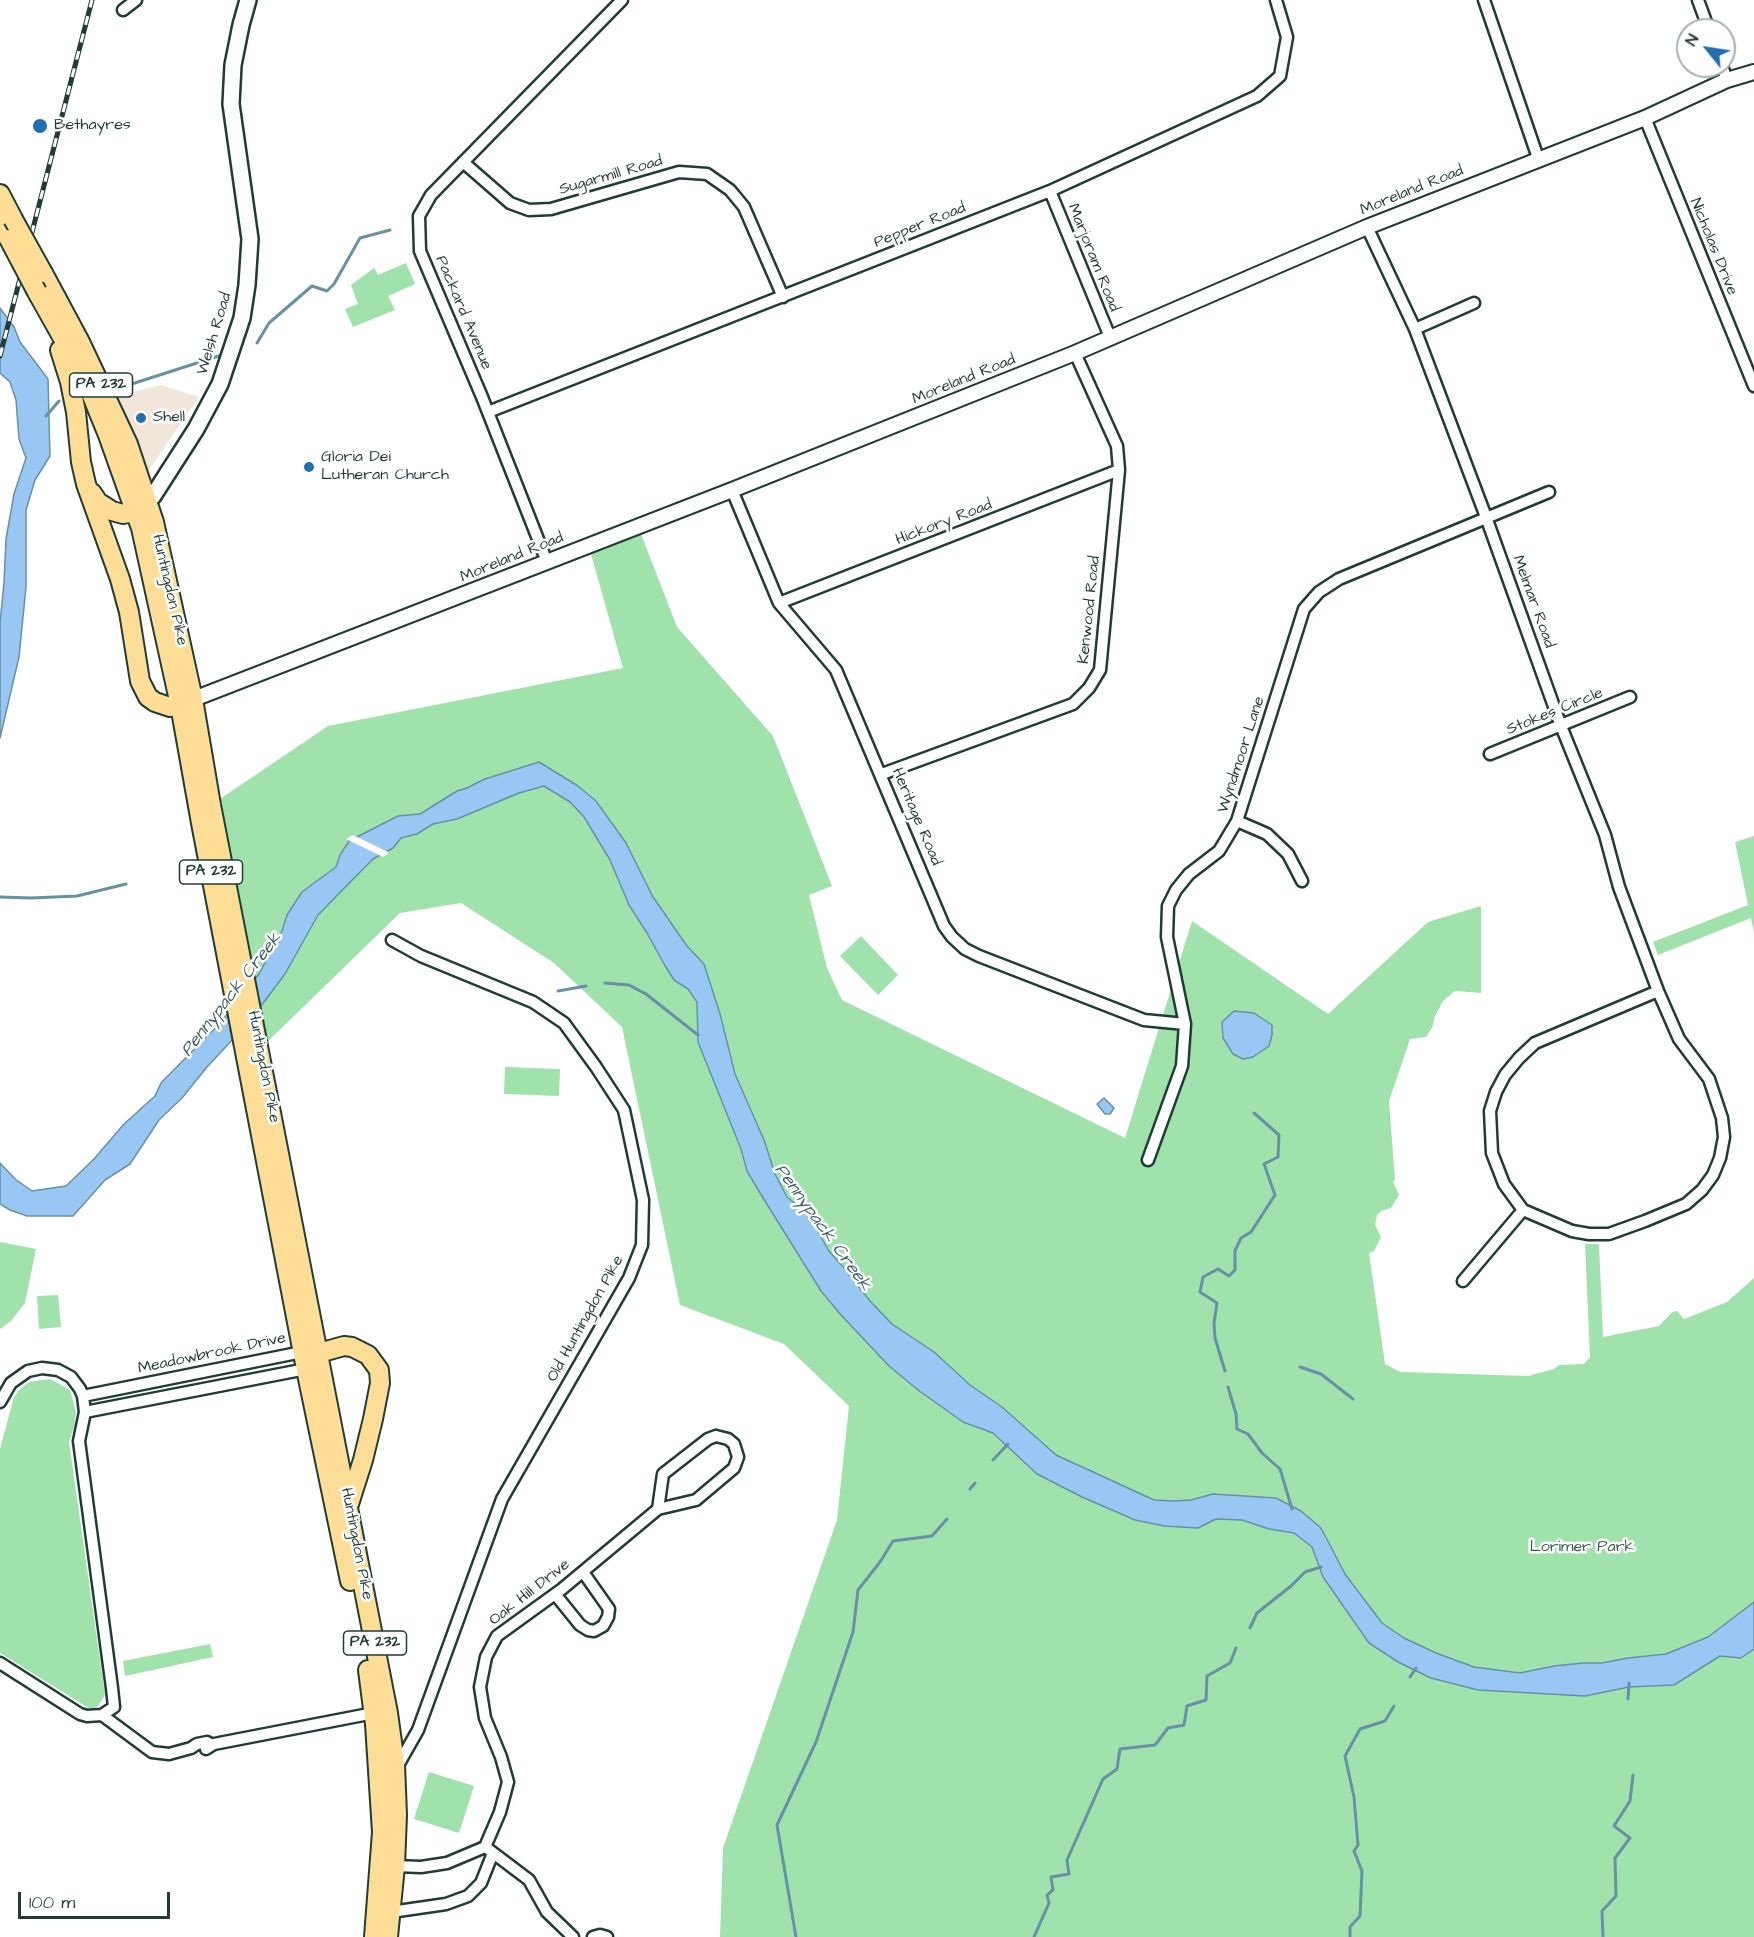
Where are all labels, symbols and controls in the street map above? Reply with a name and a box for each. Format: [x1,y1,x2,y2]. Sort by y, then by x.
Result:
north arrow [1676,18,1736,78]
text: N [1680,30,1704,50]
place label: Bethayres [54,116,131,136]
marker: Bethayres [31,117,49,135]
street label: Sugarmill Road [557,152,665,200]
street label: Moreland Road [1358,162,1466,220]
street label: Nicholas Drive [1685,196,1741,298]
street label: Pepper Road [871,199,969,253]
street label: Marjoram Road [1063,201,1123,315]
street label: Packard Avenue [430,253,496,373]
street label: Welsh Road [193,290,237,378]
street label: Moreland Road [910,351,1018,409]
road number: PA 232 [70,373,132,397]
place label: Shell [153,408,185,428]
marker: Shell [134,411,148,425]
place label: Gloria Dei Lutheran Church [321,448,449,486]
marker: Gloria Dei Lutheran Church [302,460,316,474]
street label: Hickory Road [893,496,995,550]
street label: Moreland Road [458,529,566,587]
street label: Huntingdon Pike [147,532,191,648]
street label: Melmar Road [1507,553,1559,651]
street label: Kenwood Road [1075,555,1105,665]
street label: Stokes Circle [1504,684,1606,740]
street label: Wyndmoor Lane [1214,694,1270,816]
street label: Heritage Road [887,765,945,869]
road number: PA 232 [180,860,242,884]
water label: Pennypack Creek [177,929,287,1061]
street label: Huntingdon Pike [243,1009,283,1125]
water label: Pennypack Creek [769,1161,875,1295]
street label: Old Huntingdon Pike [543,1252,629,1386]
street label: Meadowbrook Drive [136,1329,288,1379]
street label: Huntingdon Pike [336,1486,376,1602]
park label: Lorimer Park [1530,1538,1634,1558]
street label: Oak Hill Drive [486,1556,574,1630]
road number: PA 232 [344,1631,406,1655]
scale bar [21,1880,172,1918]
text: 100 m [29,1890,75,1915]

